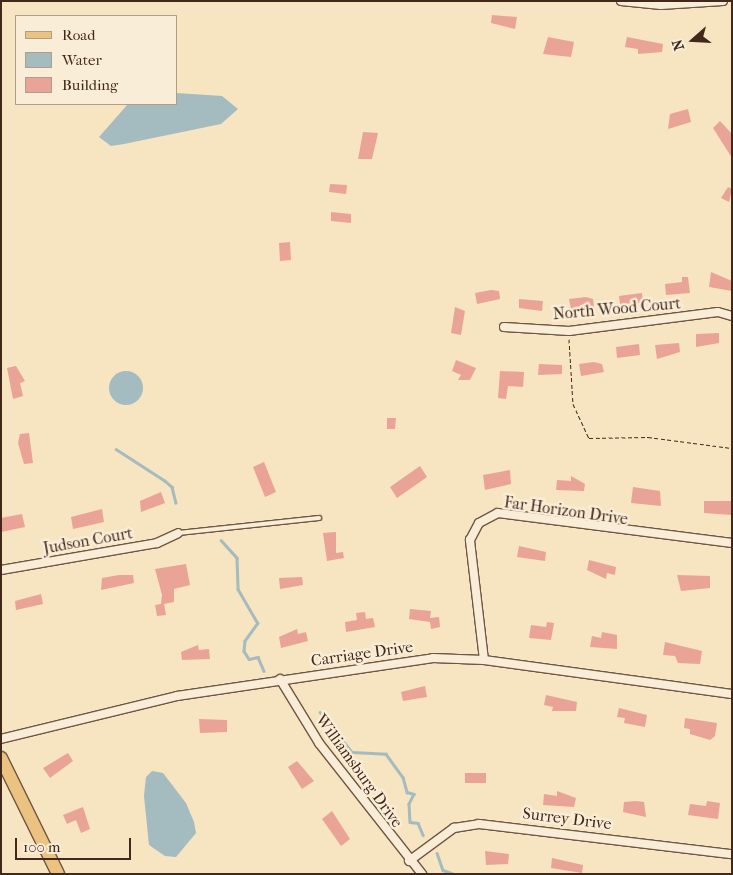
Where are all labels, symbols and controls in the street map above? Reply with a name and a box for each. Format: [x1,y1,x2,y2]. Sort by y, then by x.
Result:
legend [15,15,178,105]
north arrow [668,15,718,65]
text: Road [62,26,95,44]
text: N [669,37,688,53]
text: Water [62,51,102,69]
text: Building [62,76,118,94]
street label: North Wood Court [552,294,682,324]
street label: Far Horizon Drive [503,493,629,529]
street label: Judson Court [42,524,134,558]
street label: Carriage Drive [310,637,414,671]
street label: Williamsburg Drive [311,710,407,832]
street label: Surrey Drive [521,804,613,834]
scale bar [18,828,134,860]
text: 100 m [23,838,61,856]

